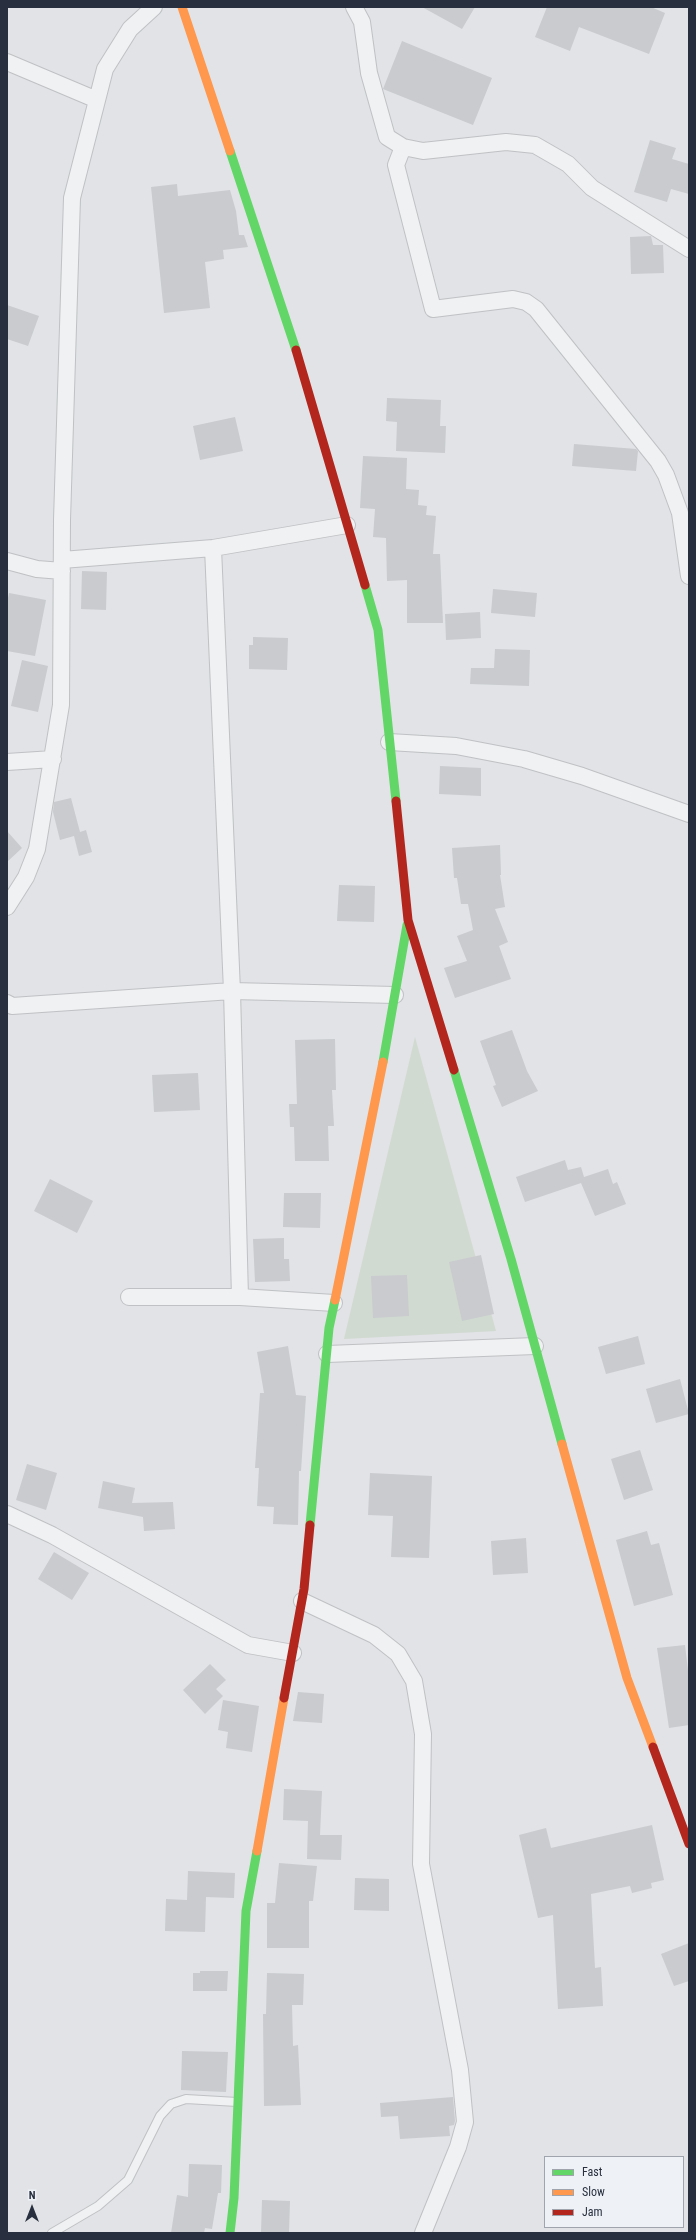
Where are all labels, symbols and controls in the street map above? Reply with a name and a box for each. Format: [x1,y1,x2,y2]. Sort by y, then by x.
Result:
legend [544,2156,684,2228]
text: Fast [582,2165,602,2179]
text: Slow [582,2185,605,2199]
north arrow [12,2188,52,2228]
text: N [29,2189,35,2202]
text: Jam [582,2205,603,2219]

